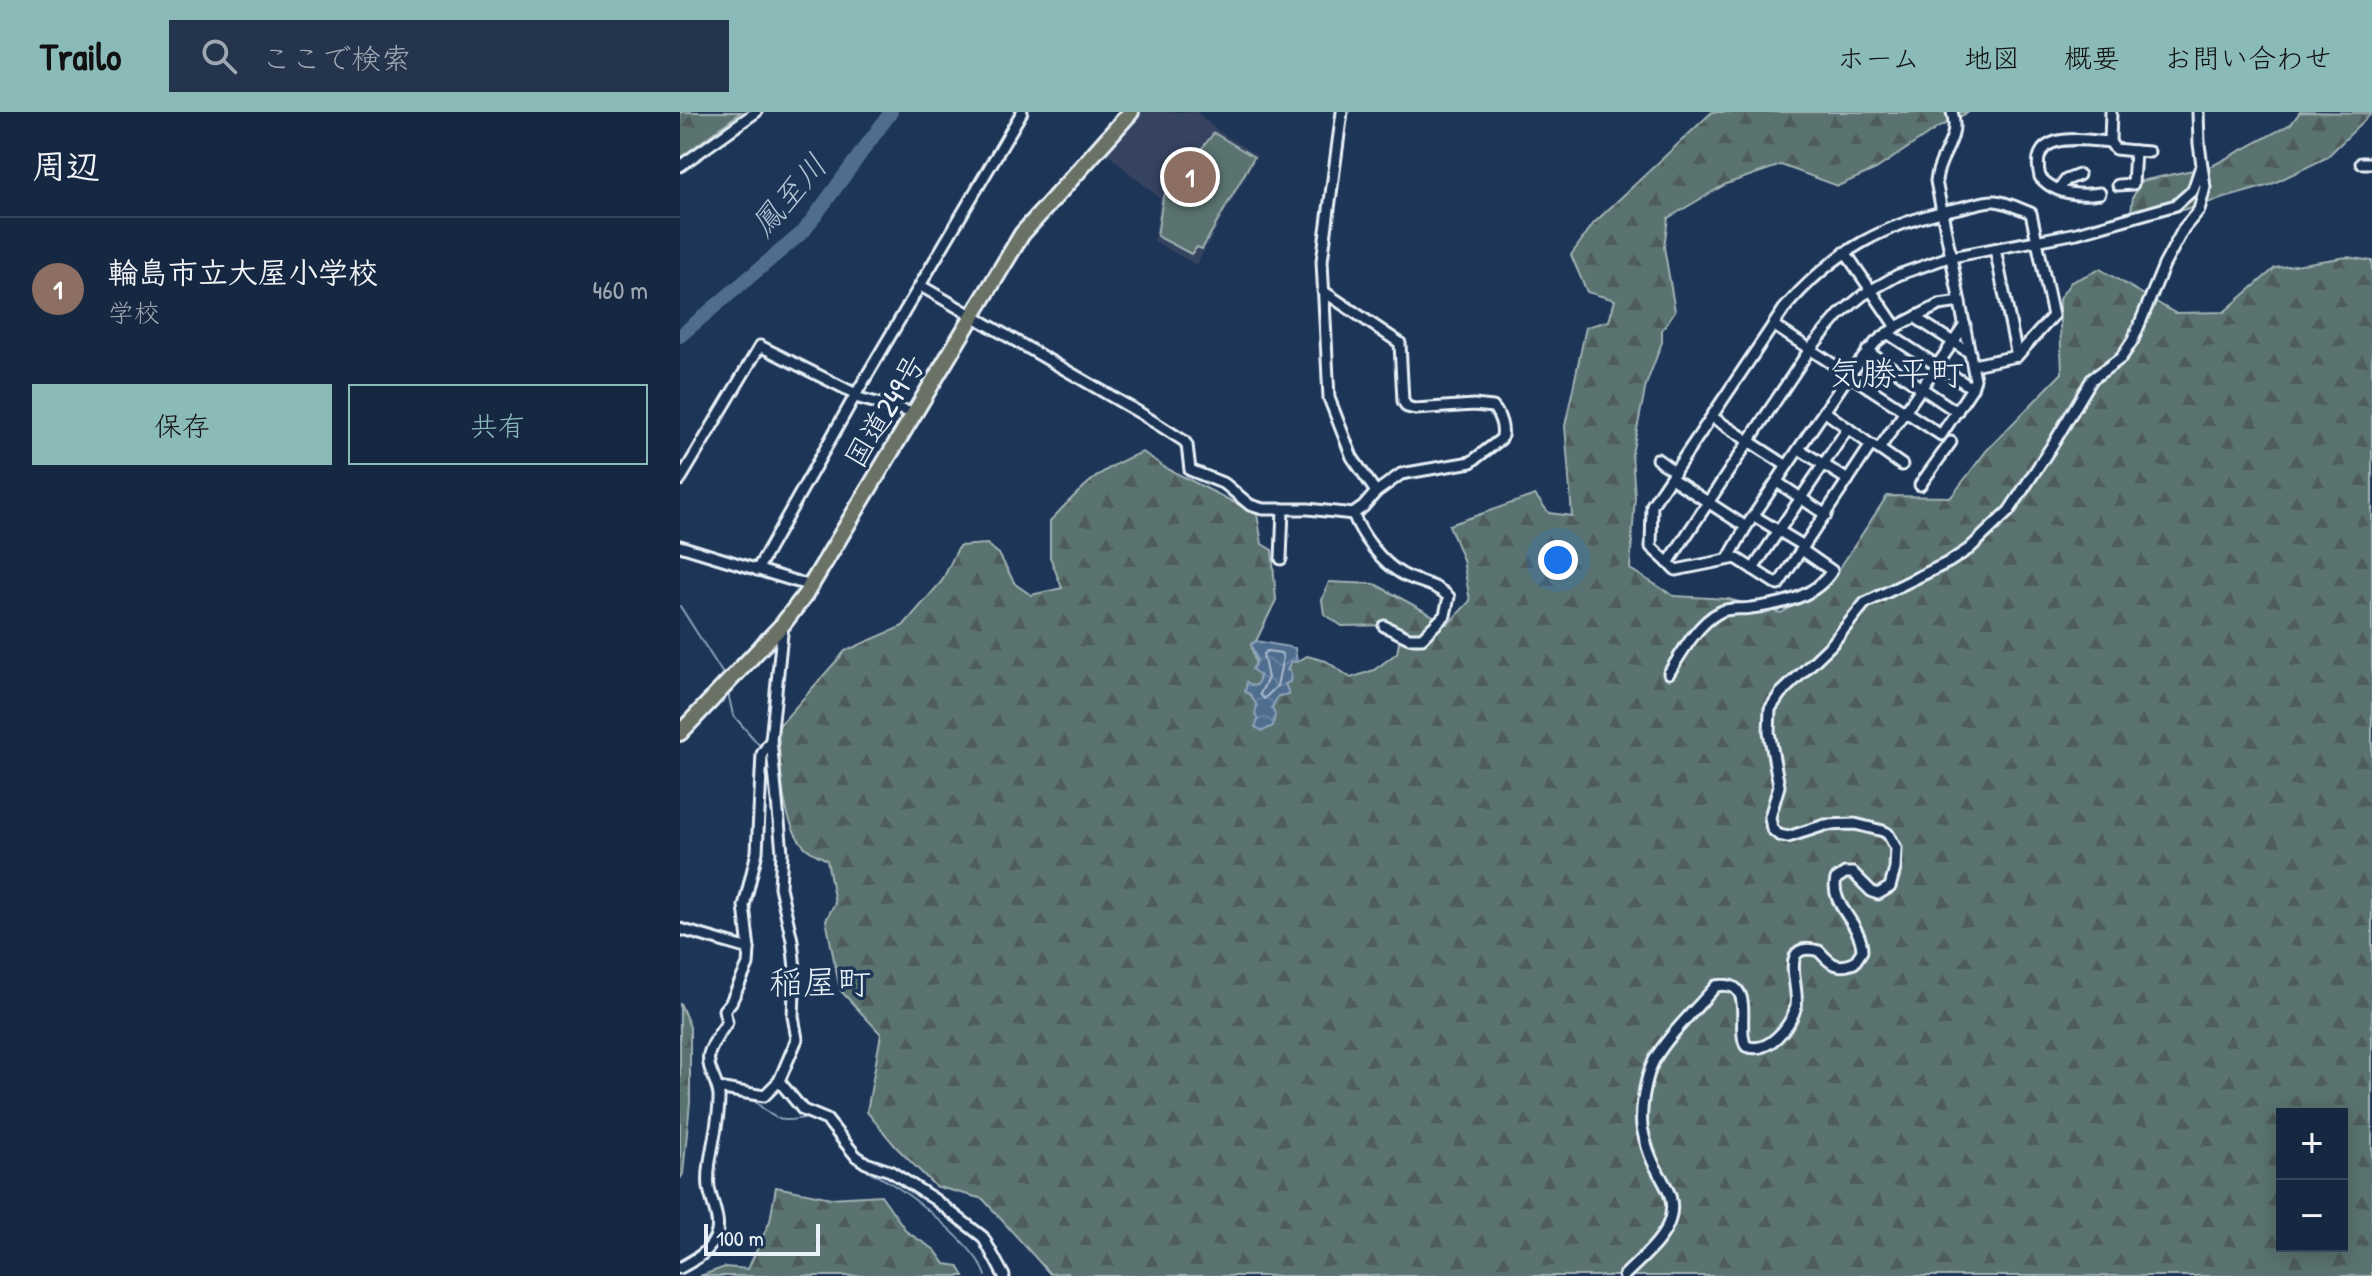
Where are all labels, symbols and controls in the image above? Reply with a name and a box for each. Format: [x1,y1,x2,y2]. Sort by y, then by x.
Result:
search box [169,20,729,92]
text: Trailo [40,30,121,82]
icon: search [197,34,241,78]
text: ここで検索 [261,38,411,78]
text: ホーム [1837,39,1920,77]
text: 地図 [1964,39,2020,77]
text: 概要 [2064,39,2120,77]
text: お問い合わせ [2164,39,2332,77]
text: 周辺 [32,143,100,189]
water label: 鳳至川 [741,144,836,245]
pin: 1 [1164,147,1216,207]
text: 輪島市立大屋小学校 [108,252,378,292]
text: 1 [53,272,63,307]
text: 460 m [593,272,648,307]
text: 学校 [108,295,160,330]
street label: 国道249号 [834,346,934,475]
district label: 気勝平町 [1828,350,1964,396]
button: 保存 [32,384,332,465]
button: 共有 [348,384,648,465]
your location [1538,540,1578,580]
district label: 稲屋町 [769,959,871,1005]
map controls [2276,1108,2348,1252]
button: + [2276,1108,2348,1180]
button: − [2276,1180,2348,1252]
scale bar [704,1220,820,1256]
text: 100 m [716,1223,764,1253]

